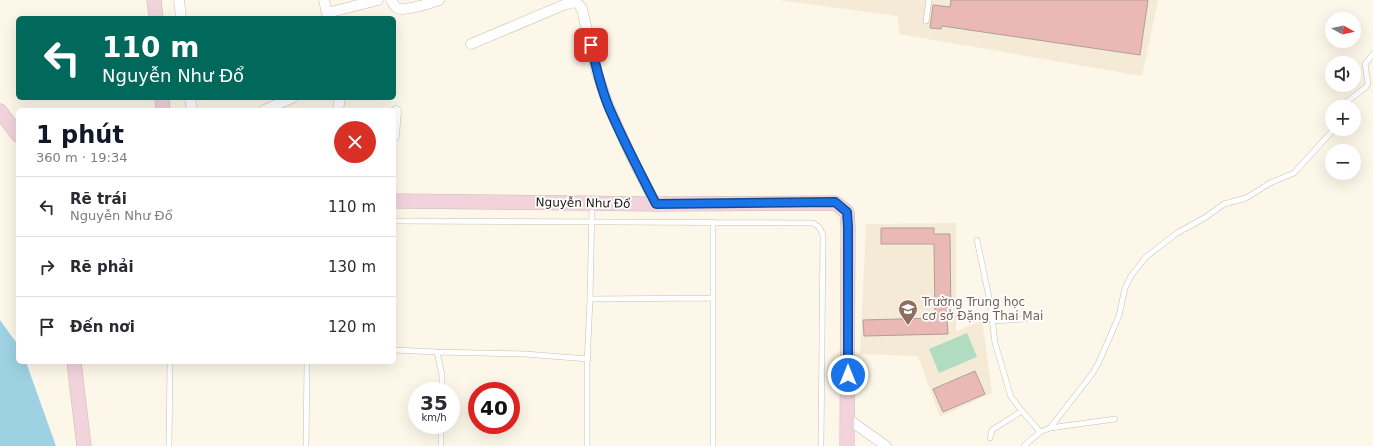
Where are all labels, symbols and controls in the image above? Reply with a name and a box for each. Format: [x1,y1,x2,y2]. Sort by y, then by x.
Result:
north arrow [1325,12,1361,48]
map controls [1325,12,1361,180]
pin [574,28,608,62]
text: 110 m [102,31,199,64]
icon: left [36,32,88,84]
icon: arrive [580,34,602,56]
button: sound [1325,56,1361,92]
text: Nguyễn Như Đổ [102,65,244,86]
button: + [1325,100,1361,136]
text: 1 phút [36,121,124,149]
button: close [334,121,376,163]
button: − [1325,144,1361,180]
text: 360 m · 19:34 [36,150,127,165]
text: Rẽ trái [70,190,127,208]
street label: Nguyễn Như Đổ [536,195,631,211]
icon: left [36,196,58,218]
text: 110 m [328,198,376,216]
text: Nguyễn Như Đổ [70,208,173,223]
icon: right [36,256,58,278]
text: Rẽ phải [70,258,134,276]
text: 130 m [328,258,376,276]
place label: Trường Trung học cơ sở Đặng Thai Mai [921,295,1043,323]
school or university icon: Trường Trung học cơ sở Đặng Thai Mai [897,298,919,326]
icon: arrive [36,316,58,338]
text: Đến nơi [70,318,135,336]
text: 120 m [328,318,376,336]
position arrow [827,354,869,396]
speed limit sign: 40 [468,382,520,434]
text: 35 [420,391,448,415]
text: km/h [421,412,447,423]

